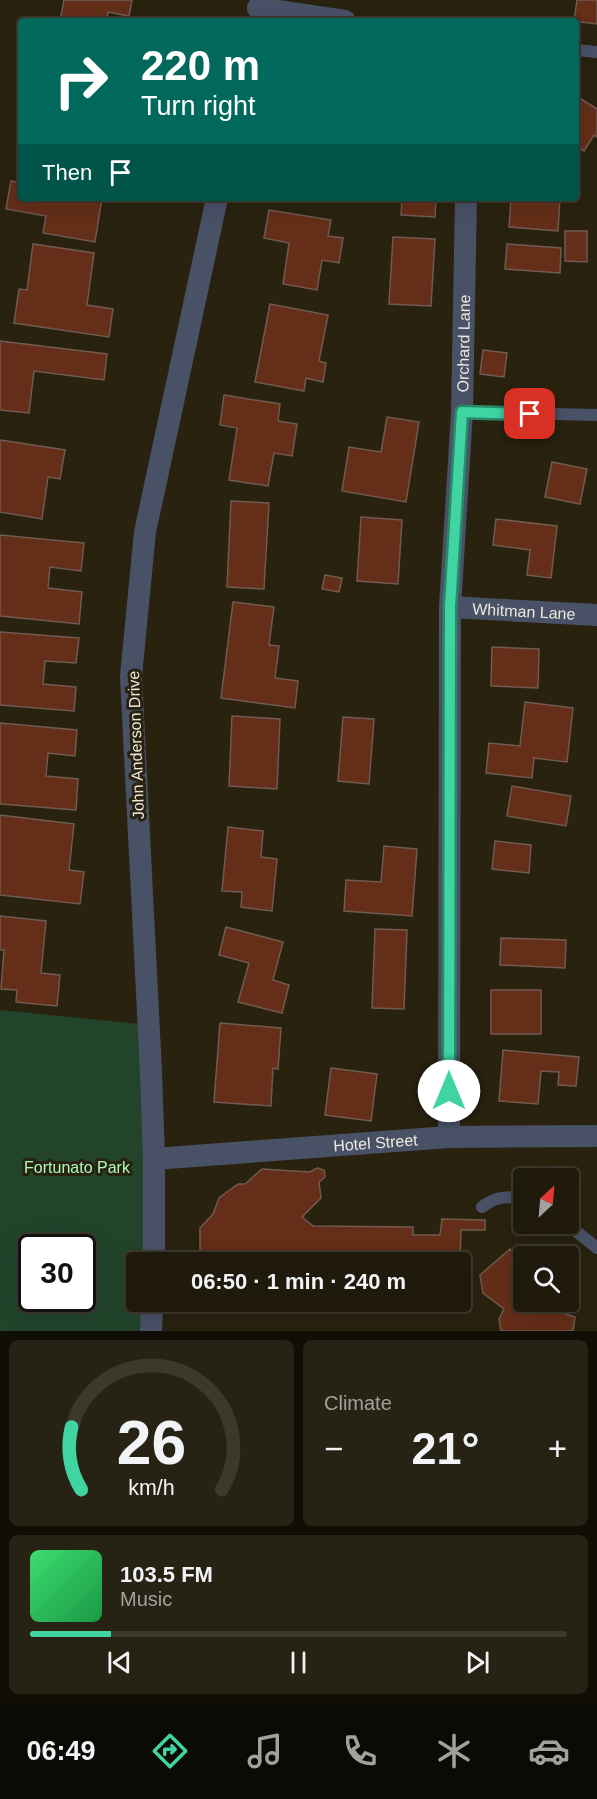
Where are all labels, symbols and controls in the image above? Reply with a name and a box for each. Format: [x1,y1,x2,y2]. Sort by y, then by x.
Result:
icon: right [42,42,120,120]
text: 220 m [141,42,260,89]
text: Turn right [141,91,256,121]
icon: arrive [104,156,137,189]
text: Then [42,160,92,185]
street label: Orchard Lane [454,294,473,392]
pin [504,388,555,439]
icon: arrive [513,397,546,430]
street label: Whitman Lane [472,600,576,622]
street label: John Anderson Drive [125,670,147,820]
position arrow [417,1059,481,1123]
street label: Hotel Street [333,1131,419,1154]
park label: Fortunato Park [24,1159,131,1176]
north arrow [513,1168,579,1234]
map controls [513,1168,579,1312]
speed limit sign: 30 [18,1234,96,1312]
button: search [513,1246,579,1312]
text: 06:50 · 1 min · 240 m [191,1269,406,1294]
text: Climate [324,1392,392,1414]
text: 26 [117,1408,186,1477]
text: 21° [411,1423,480,1474]
text: − [324,1430,343,1467]
text: + [548,1430,567,1467]
text: km/h [128,1476,175,1500]
text: 103.5 FM [120,1562,213,1587]
text: Music [120,1588,172,1610]
icon: previous [103,1646,136,1679]
icon: pause [282,1646,315,1679]
icon: next [461,1646,494,1679]
icon: directions [149,1730,191,1772]
icon: music [244,1730,286,1772]
icon: phone [339,1730,381,1772]
icon: climate [433,1730,475,1772]
icon: car [528,1730,570,1772]
text: 06:49 [26,1736,96,1766]

